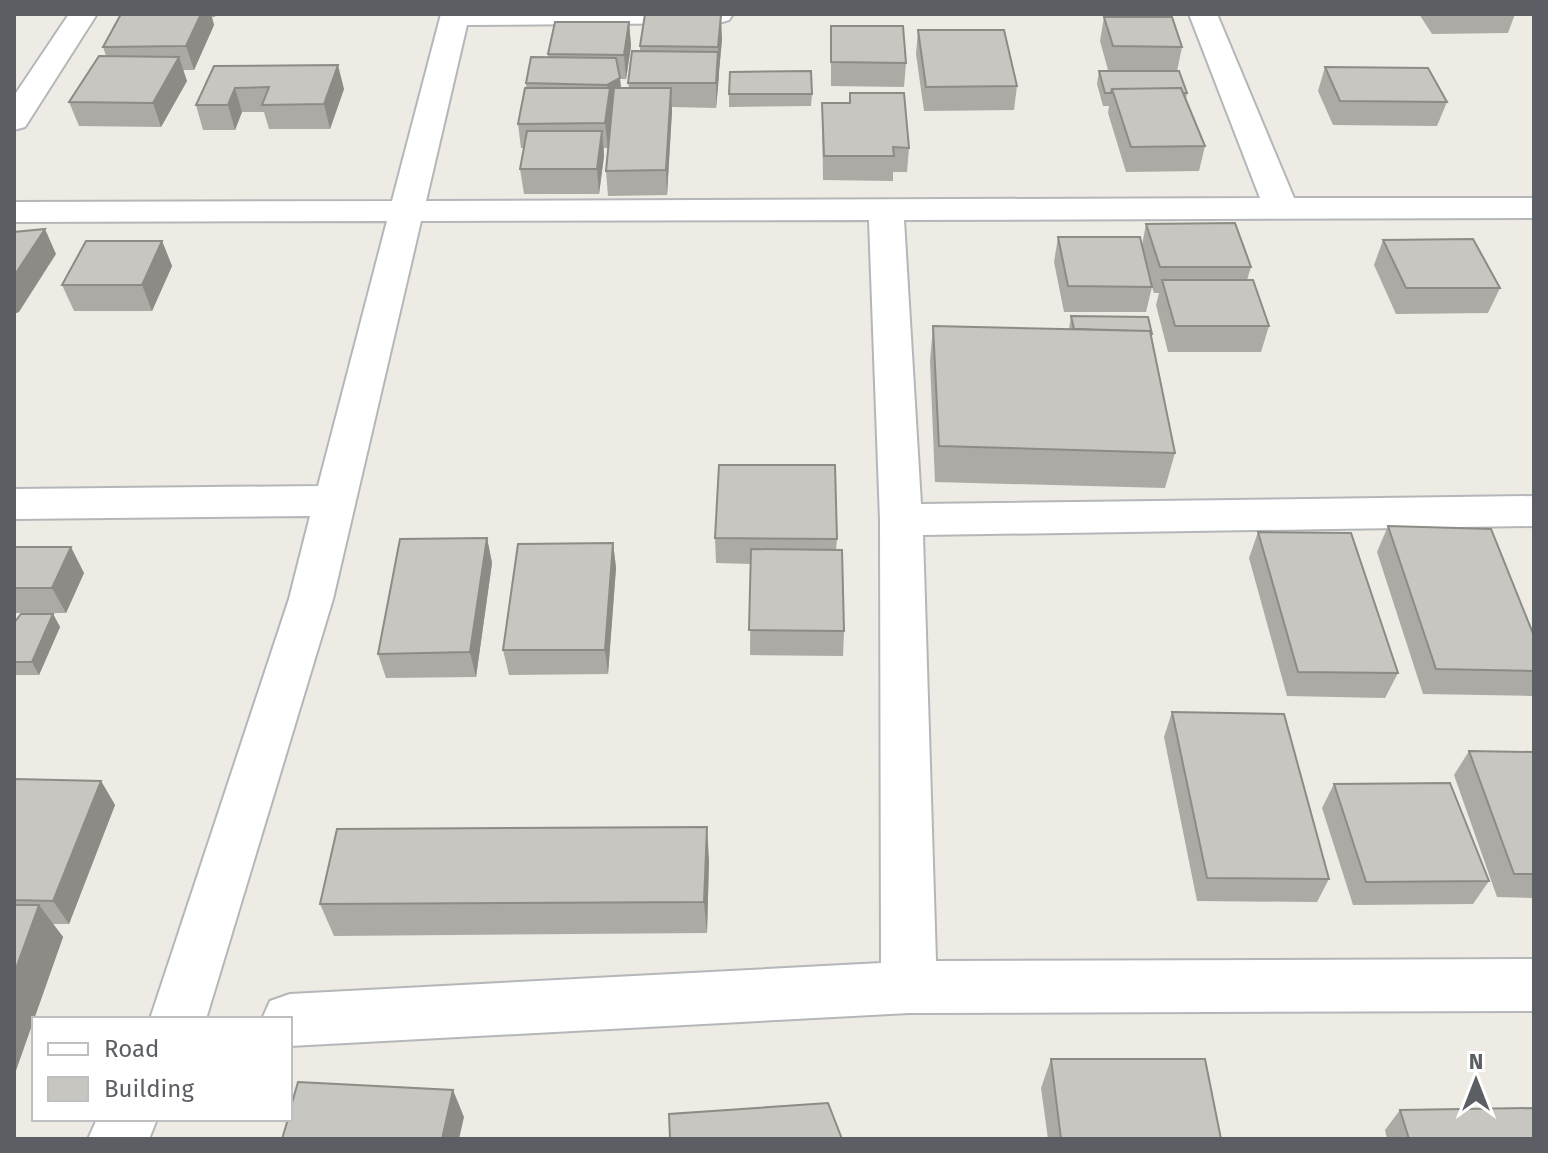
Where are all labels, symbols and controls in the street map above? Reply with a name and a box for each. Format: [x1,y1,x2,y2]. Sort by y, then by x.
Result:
legend [32,1017,292,1121]
text: Road [104,1035,159,1063]
north arrow [1436,1041,1516,1121]
text: N [1469,1048,1483,1075]
text: Building [104,1075,194,1103]

